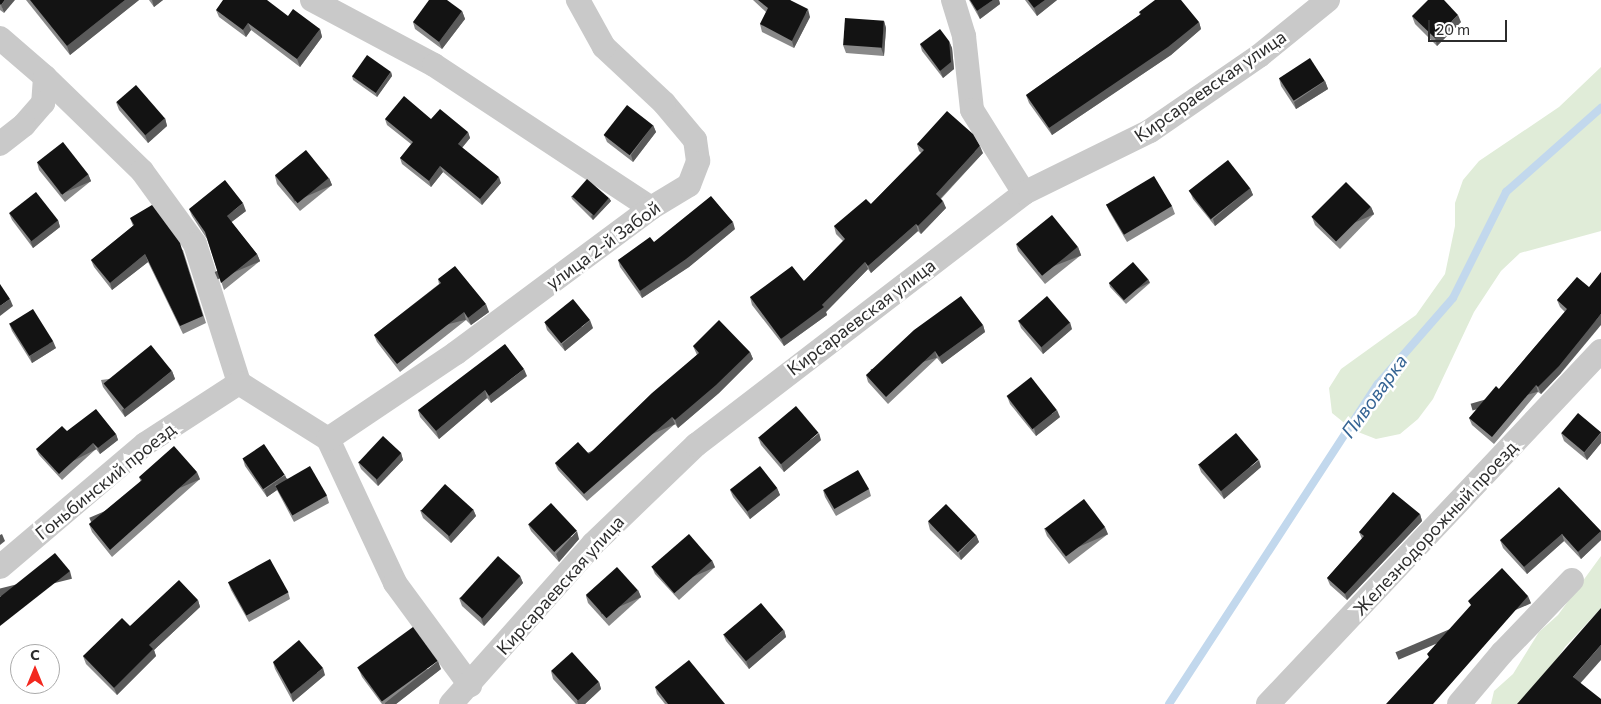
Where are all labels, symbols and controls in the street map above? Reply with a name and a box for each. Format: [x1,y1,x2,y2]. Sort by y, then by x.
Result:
scale bar [1431,10,1510,42]
text: 20 m [1436,20,1470,38]
street label: Кирсараевская улица [1130,26,1290,146]
street label: улица 2-й Забой [542,196,664,294]
street label: Кирсараевская улица [783,254,939,380]
water label: Пивоварка [1336,350,1412,442]
street label: Гоньбинский проезд [31,418,179,544]
street label: Железнодорожный проезд [1348,436,1522,620]
street label: Кирсараевская улица [492,511,628,659]
north arrow [10,644,60,694]
text: С [30,646,40,663]

